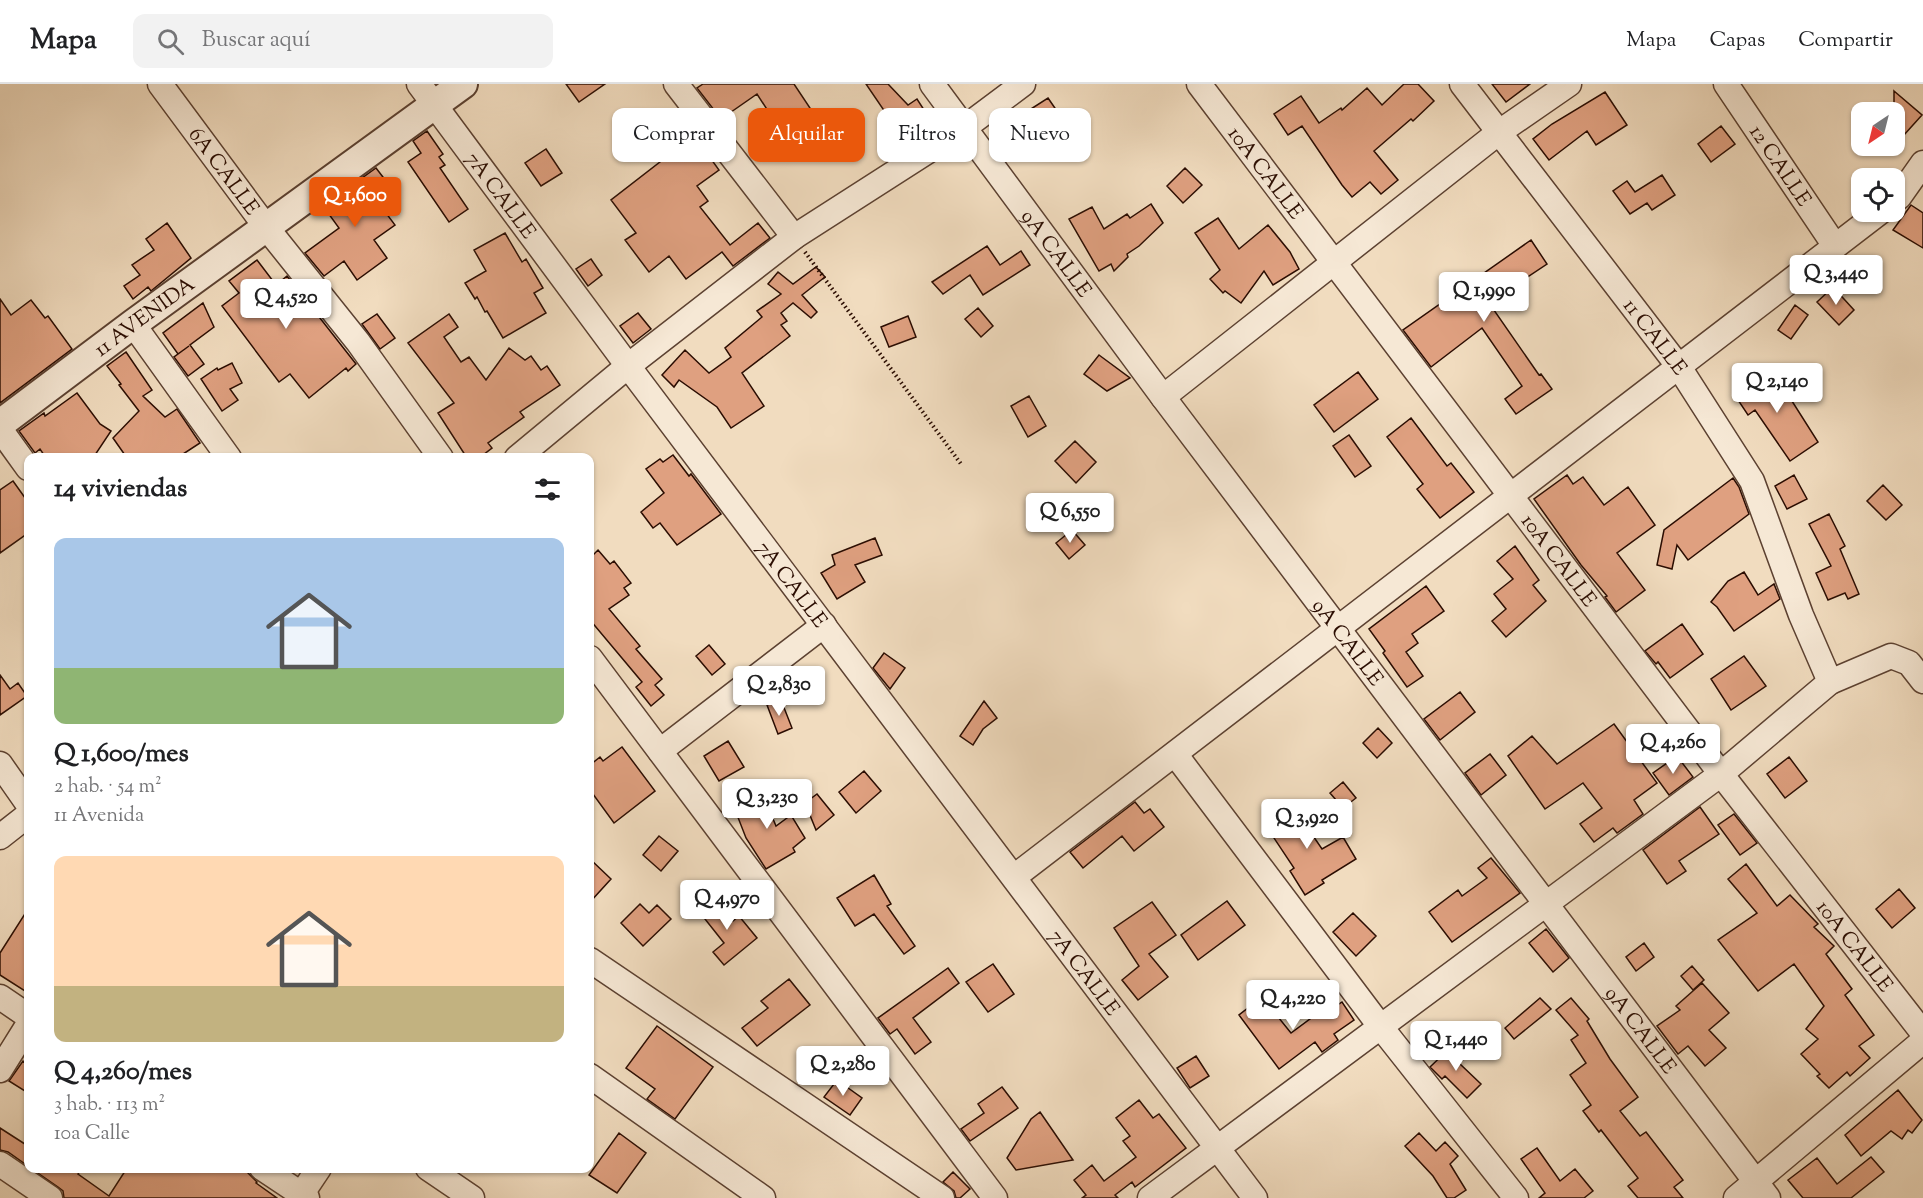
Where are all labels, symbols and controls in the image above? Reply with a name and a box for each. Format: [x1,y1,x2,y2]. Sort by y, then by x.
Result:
search box [133,14,553,68]
text: Mapa [30,21,97,61]
icon: search [154,25,187,58]
text: Buscar aquí [202,25,311,57]
text: Mapa [1626,26,1676,56]
text: Capas [1709,26,1765,56]
text: Compartir [1798,26,1893,56]
north arrow [1851,102,1905,156]
map controls [1851,102,1905,222]
chip: Comprar [612,108,736,162]
chip: Alquilar [748,108,865,162]
chip: Filtros [877,108,977,162]
chip: Nuevo [989,108,1091,162]
street label: 12 CALLE [1741,120,1818,213]
street label: 10A CALLE [1219,121,1310,227]
street label: 6A CALLE [180,122,266,222]
street label: 7A CALLE [457,146,542,246]
button: locate [1851,168,1905,222]
pin: Q 1,600 [300,177,410,228]
text: Q 1,600 [323,182,387,211]
street label: 9A CALLE [1012,204,1098,305]
pin: Q 3,440 [1781,255,1891,306]
text: Q 3,440 [1804,260,1868,289]
street label: 11 AVENIDA [89,271,202,365]
pin: Q 1,990 [1429,272,1539,323]
text: Q 1,990 [1453,277,1515,306]
pin: Q 4,520 [231,279,341,330]
text: Q 4,520 [254,284,318,313]
street label: 11 CALLE [1615,293,1693,383]
pin: Q 2,140 [1722,363,1832,414]
text: Q 2,140 [1746,368,1808,397]
text: 14 viviendas [54,471,187,508]
icon: filters [531,473,564,506]
pin: Q 6,550 [1015,493,1125,544]
text: Q 6,550 [1040,498,1100,527]
street label: 10A CALLE [1513,509,1603,614]
street label: 7A CALLE [748,536,833,635]
icon: home [255,577,363,685]
street label: 9A CALLE [1303,593,1390,694]
pin: Q 2,830 [724,666,834,717]
text: Q 2,830 [747,671,811,700]
pin: Q 4,260 [1618,724,1728,775]
text: Q 4,260 [1640,729,1706,758]
text: Q 1,600/mes [54,736,189,773]
text: 2 hab. · 54 m² [54,773,162,802]
pin: Q 3,230 [712,779,822,830]
text: Q 3,230 [736,784,798,813]
pin: Q 3,920 [1252,799,1362,850]
text: 11 Avenida [54,802,144,831]
text: Q 3,920 [1275,804,1339,833]
pin: Q 4,970 [672,880,782,931]
text: Q 4,970 [694,885,760,914]
street label: 10A CALLE [1808,894,1899,1000]
icon: home [255,895,363,1003]
street label: 7A CALLE [1041,924,1126,1023]
pin: Q 4,220 [1238,980,1348,1031]
street label: 9A CALLE [1596,981,1683,1081]
text: Q 4,220 [1260,985,1326,1014]
pin: Q 1,440 [1401,1021,1511,1072]
text: Q 1,440 [1424,1026,1488,1055]
pin: Q 2,280 [788,1046,898,1097]
text: Q 2,280 [810,1051,876,1080]
text: Q 4,260/mes [54,1054,192,1091]
text: 3 hab. · 113 m² [54,1091,165,1120]
text: 10a Calle [54,1120,130,1149]

